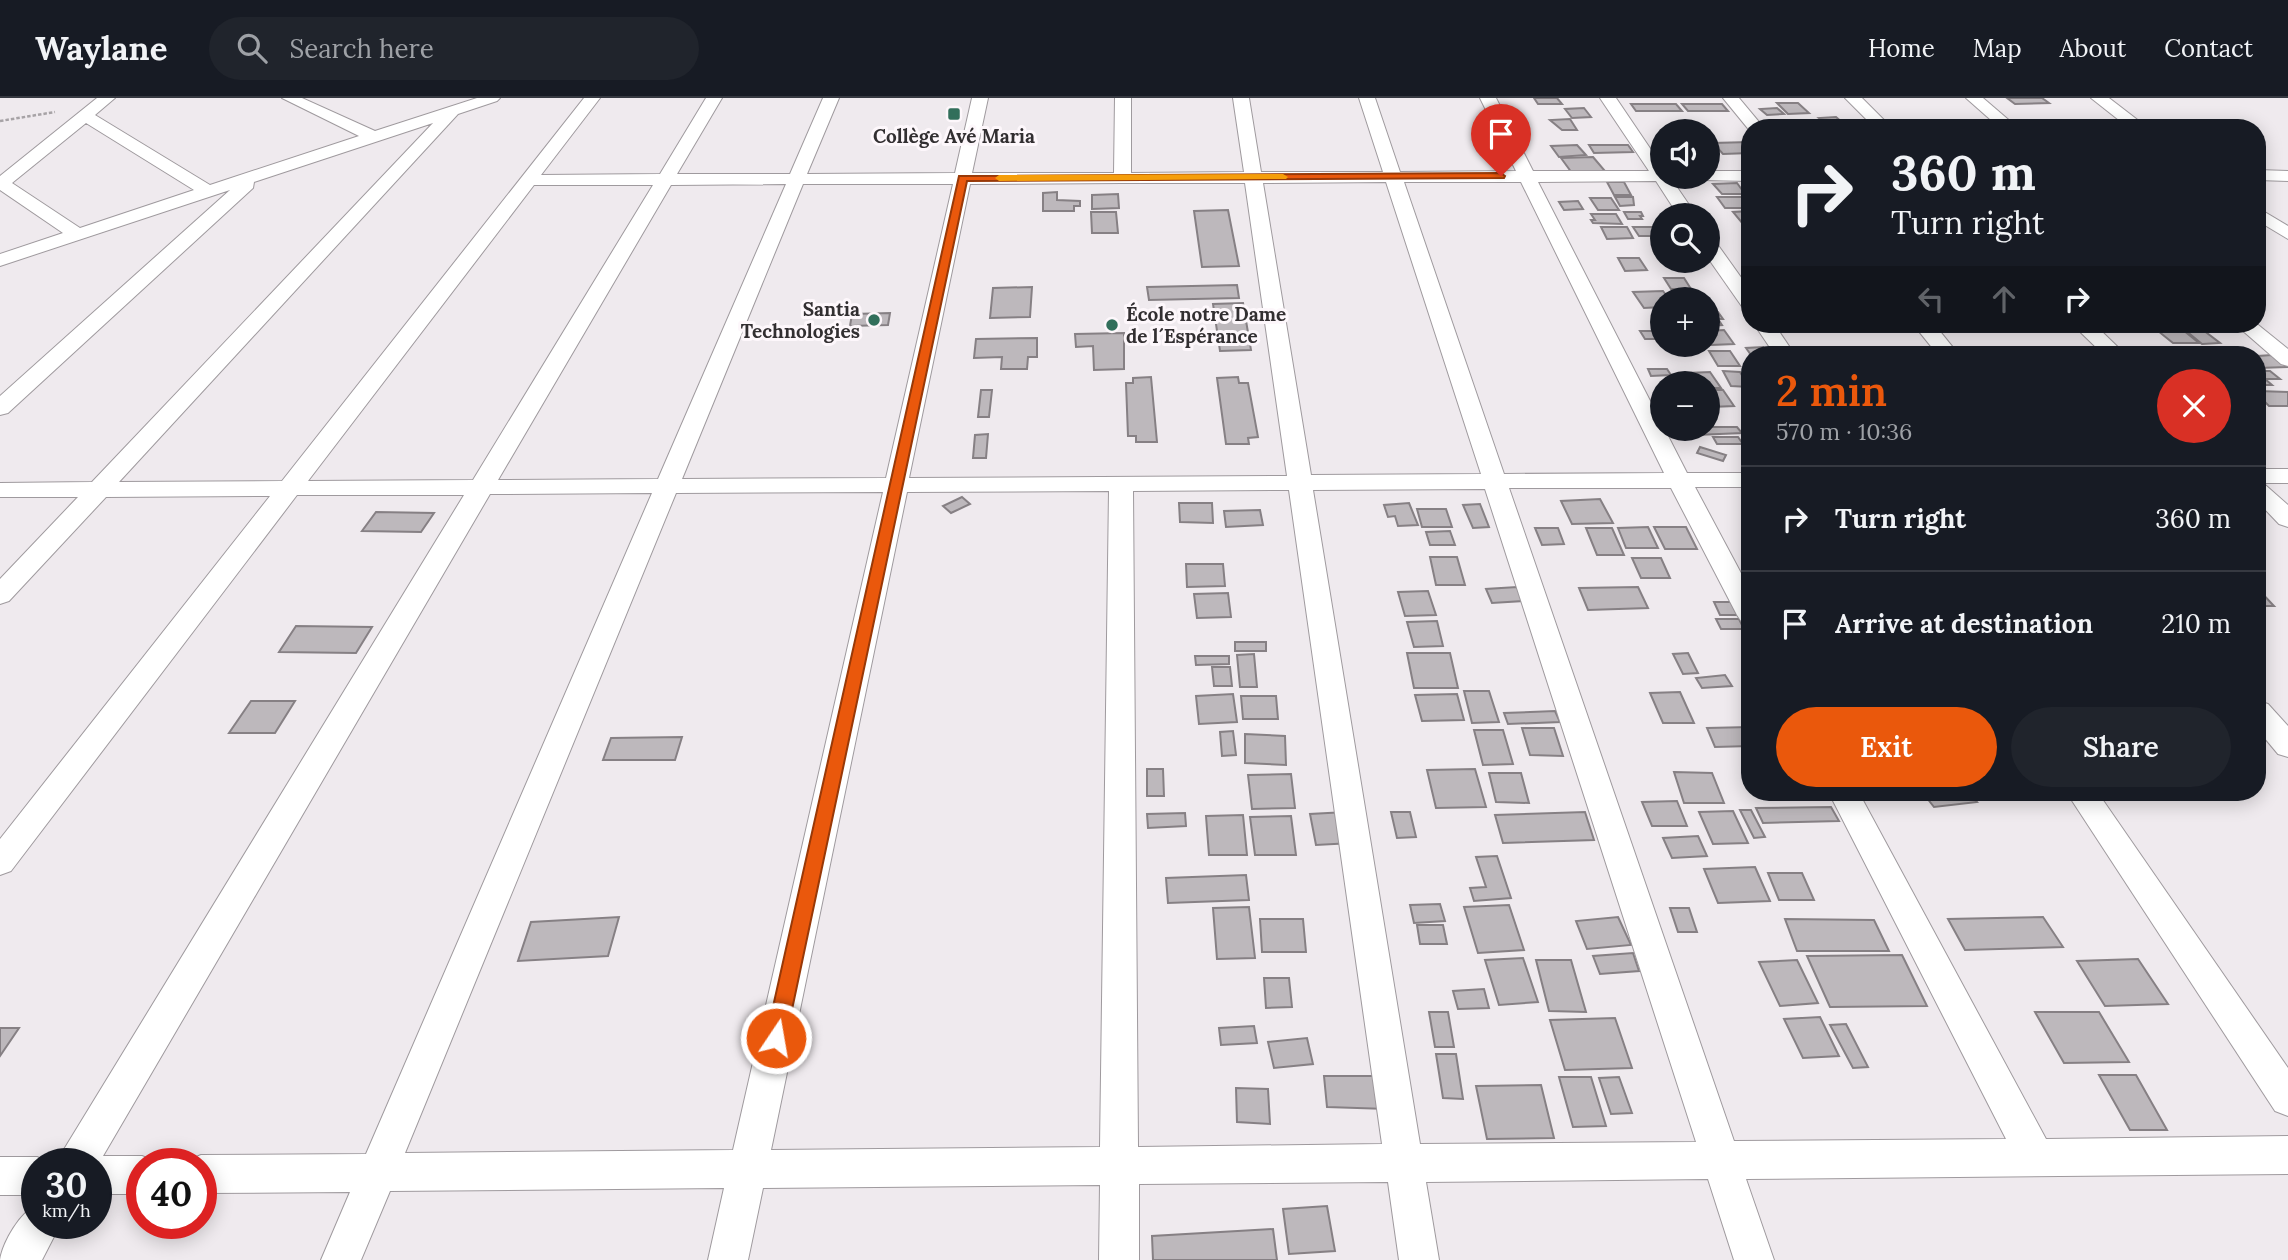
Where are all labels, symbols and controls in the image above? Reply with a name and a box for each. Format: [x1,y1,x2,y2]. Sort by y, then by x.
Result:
search box [209,17,699,80]
text: Waylane [35,27,167,69]
icon: search [233,29,271,67]
text: Search here [289,32,434,65]
text: Home [1868,33,1935,64]
text: Map [1973,33,2022,64]
text: About [2060,33,2126,64]
text: Contact [2164,33,2253,64]
pin [1471,104,1531,176]
marker: Collège Avé Maria [946,106,962,122]
icon: arrive [1482,115,1520,153]
map controls [1650,119,1720,441]
button: sound [1650,119,1720,189]
place label: Collège Avé Maria [873,124,1035,148]
text: 360 m [1891,141,2036,203]
icon: right [1776,147,1867,238]
text: Turn right [1891,202,2044,243]
button: search [1650,203,1720,273]
icon: left [1912,280,1950,318]
icon: ahead [1985,280,2023,318]
icon: right [2058,280,2096,318]
button: + [1650,287,1720,357]
place label: Santia Technologies [741,297,860,343]
place label: École notre Dame de l´Espérance [1126,302,1286,348]
marker: Santia Technologies [866,312,882,328]
marker: École notre Dame de l´Espérance [1104,317,1120,333]
text: 2 min [1776,364,1887,418]
button: close [2157,369,2231,443]
button: − [1650,371,1720,441]
text: 570 m · 10:36 [1776,417,1912,446]
icon: right [1776,500,1814,538]
text: Turn right [1835,502,1966,535]
text: 360 m [2155,502,2231,535]
icon: arrive [1776,605,1814,643]
text: Arrive at destination [1835,607,2093,640]
text: 210 m [2161,607,2231,640]
button: Exit [1776,707,1997,787]
button: Share [2011,707,2231,787]
position arrow [739,1001,813,1075]
speed limit sign: 40 [126,1148,217,1239]
text: 30 [46,1162,87,1207]
text: km/h [42,1199,91,1222]

